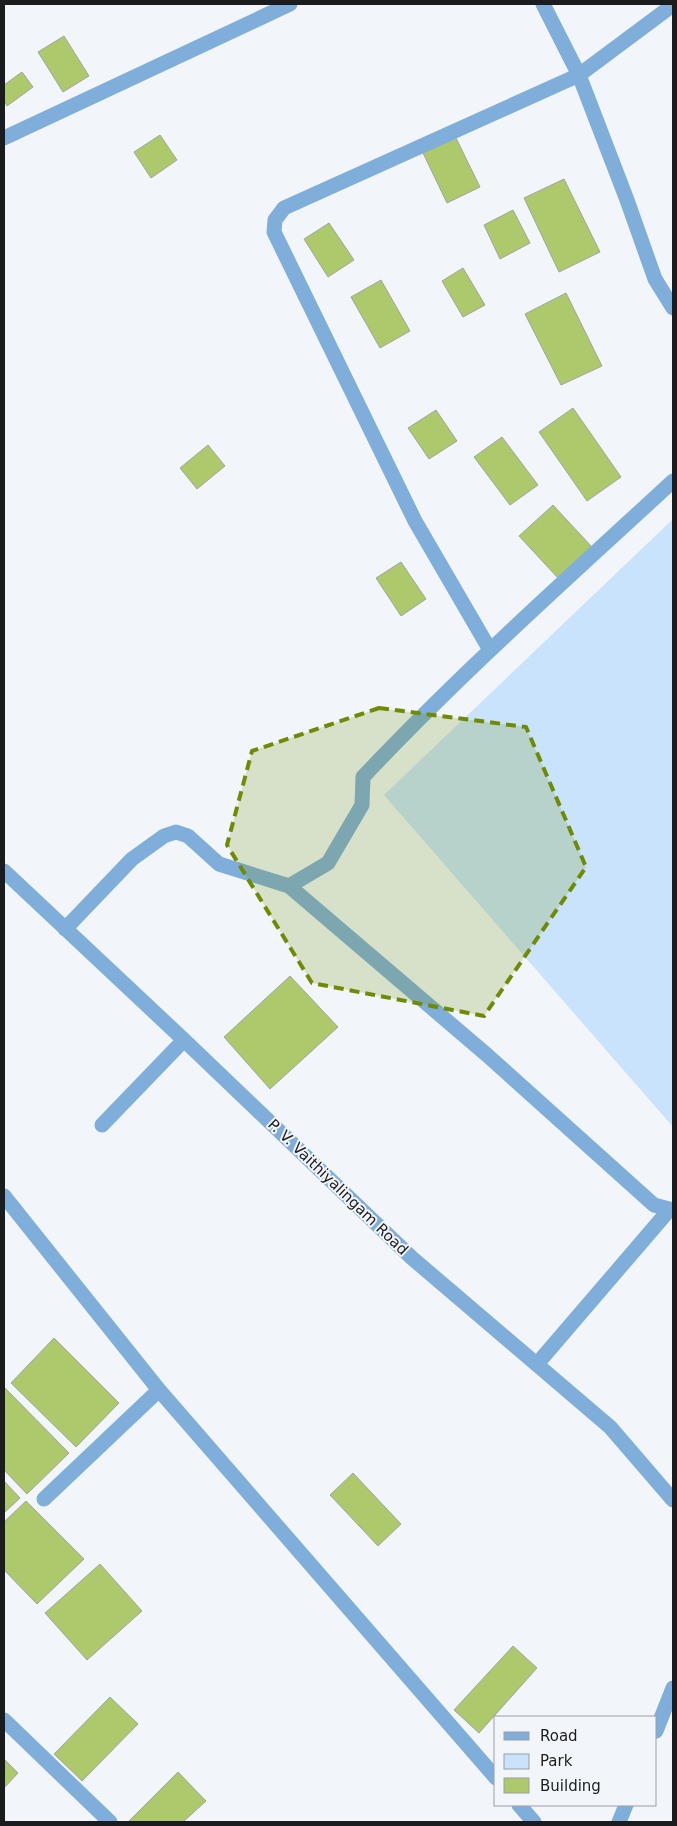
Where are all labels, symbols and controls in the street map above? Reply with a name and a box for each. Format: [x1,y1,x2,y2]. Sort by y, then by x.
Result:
street label: P. V. Vaithiyalingam Road [264,1115,412,1259]
legend [494,1716,657,1806]
text: Road [540,1727,578,1745]
text: Park [540,1752,573,1770]
text: Building [540,1777,601,1795]

